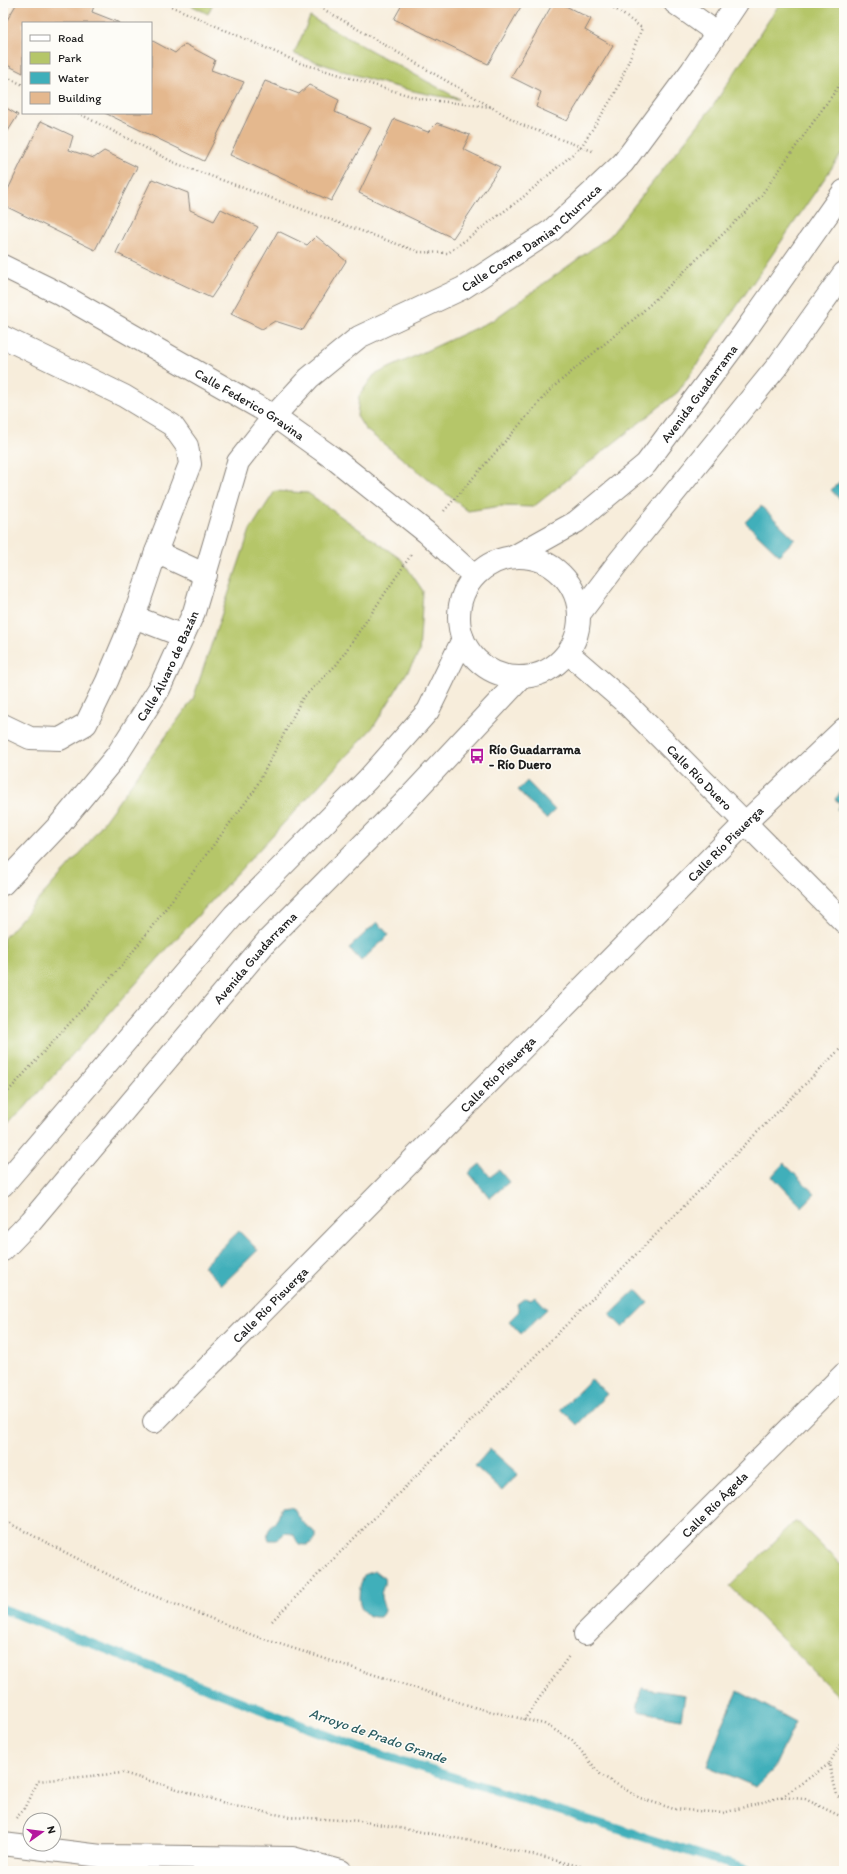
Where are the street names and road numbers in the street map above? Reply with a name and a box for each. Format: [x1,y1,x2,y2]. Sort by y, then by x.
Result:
street label: Calle Cosme Damian Churruca [458,180,604,295]
street label: Avenida Guadarrama [657,341,740,445]
street label: Calle Federico Gravina [192,365,308,443]
street label: Calle Álvaro de Bazán [133,608,201,724]
street label: Calle Río Duero [664,741,736,813]
street label: Calle Río Pisuerga [684,802,766,885]
street label: Avenida Guadarrama [210,908,300,1007]
street label: Calle Río Pisuerga [457,1033,538,1115]
street label: Calle Río Pisuerga [229,1263,311,1346]
street label: Calle Río Ágeda [678,1468,751,1541]

